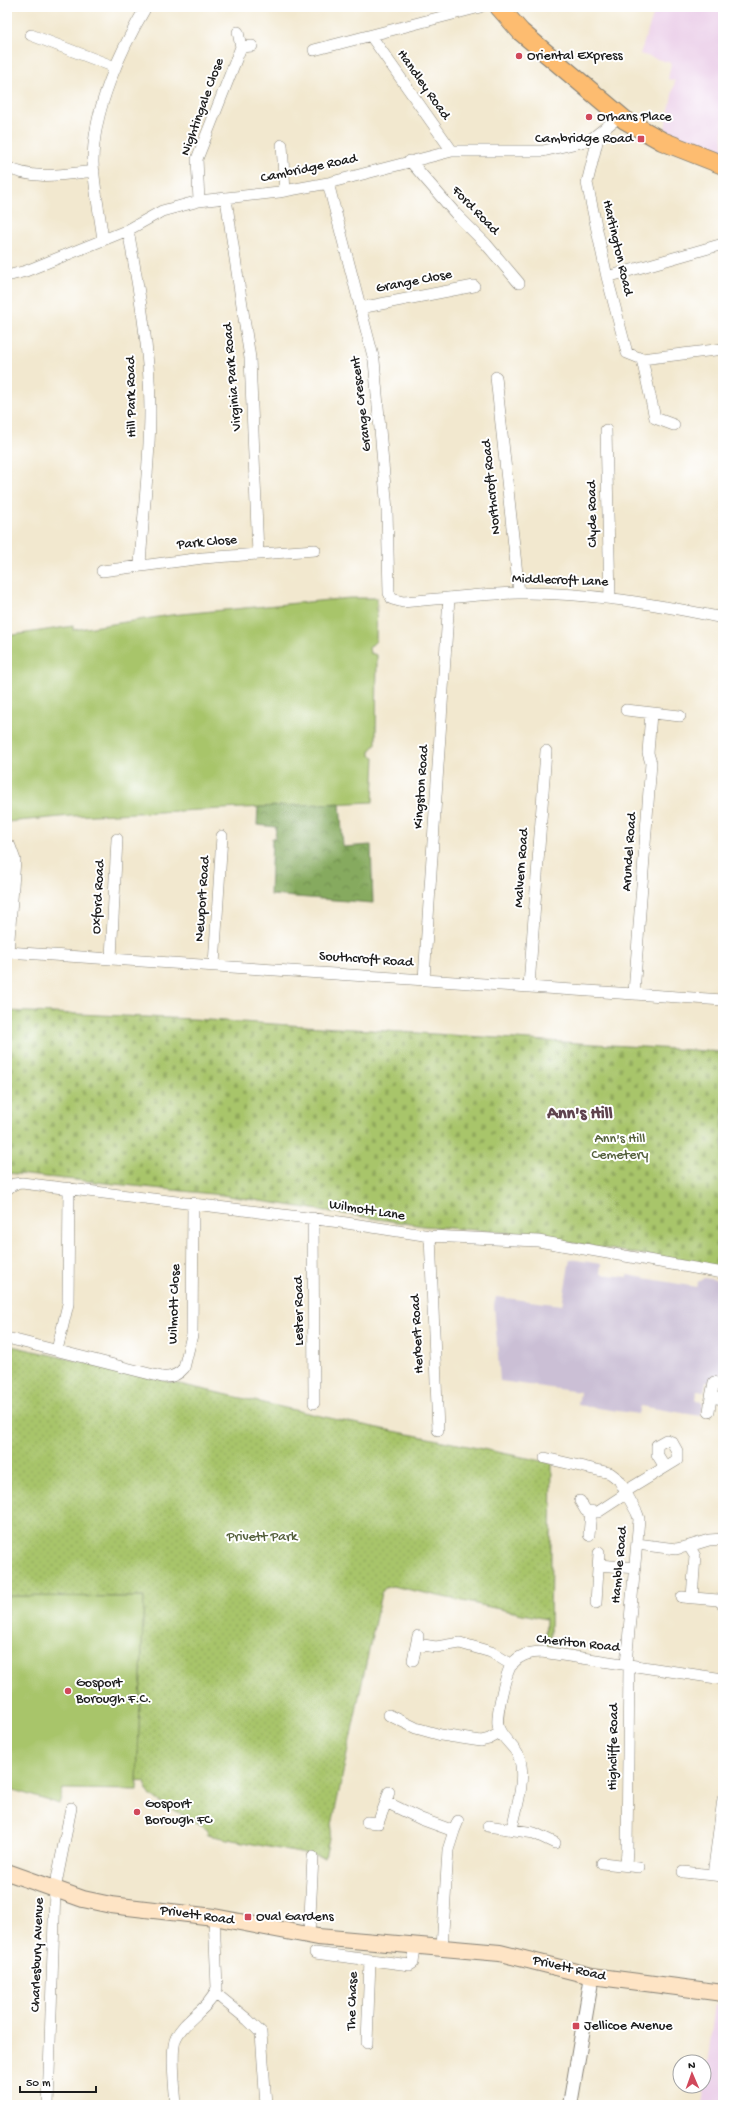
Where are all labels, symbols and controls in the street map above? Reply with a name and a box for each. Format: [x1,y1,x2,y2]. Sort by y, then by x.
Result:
street label: Handley Road [393,47,454,125]
place label: Oriental Express [527,48,623,65]
marker: Oriental Express [514,51,524,61]
street label: Nightingale Close [177,55,229,158]
place label: Orhans Place [597,109,672,126]
marker: Orhans Place [584,112,594,122]
place label: Cambridge Road [535,131,635,148]
marker: Cambridge Road [636,134,646,144]
street label: Cambridge Road [259,150,360,187]
street label: Ford Road [447,182,504,240]
street label: Hartington Road [598,199,637,299]
street label: Grange Close [375,266,454,298]
street label: Virginia Park Road [220,321,246,433]
street label: Grange Crescent [348,354,376,453]
street label: Hill Park Road [123,355,141,438]
street label: Northcroft Road [478,437,505,535]
street label: Clyde Road [584,479,602,548]
street label: Park Close [175,532,239,554]
street label: Middlecroft Lane [511,571,609,591]
street label: Kingston Road [411,743,434,830]
street label: Arundel Road [619,810,641,892]
street label: Malvern Road [511,826,533,908]
street label: Newport Road [192,854,215,942]
street label: Oxford Road [89,858,110,935]
street label: Southcroft Road [318,948,415,972]
district label: Ann's Hill [546,1104,613,1125]
park label: Ann's Hill Cemetery [592,1131,648,1164]
street label: Wilmott Lane [328,1197,407,1226]
street label: Wilmott Close [165,1263,185,1344]
street label: Lester Road [291,1275,308,1346]
street label: Herbert Road [407,1292,429,1374]
street label: Hamble Road [608,1524,632,1604]
park label: Privett Park [226,1529,299,1546]
street label: Cheriton Road [535,1631,622,1657]
place label: Gosport Borough F.C. [75,1675,152,1708]
marker: Gosport Borough F.C. [63,1686,73,1696]
street label: Highcliffe Road [605,1702,623,1791]
place label: Gosport Borough FC [144,1796,213,1829]
marker: Gosport Borough FC [132,1807,142,1817]
street label: Charlesbury Avenue [28,1897,49,2013]
street label: Privett Road [158,1902,237,1930]
place label: Oval Gardens [256,1909,334,1926]
marker: Oval Gardens [243,1912,253,1922]
street label: Privett Road [530,1952,609,1986]
street label: The Chase [343,1971,363,2032]
place label: Jellicoe Avenue [584,2018,673,2035]
marker: Jellicoe Avenue [571,2021,581,2031]
north arrow [672,2054,712,2094]
text: N [688,2060,696,2072]
scale bar [20,2068,96,2094]
text: 50 m [26,2077,51,2091]

